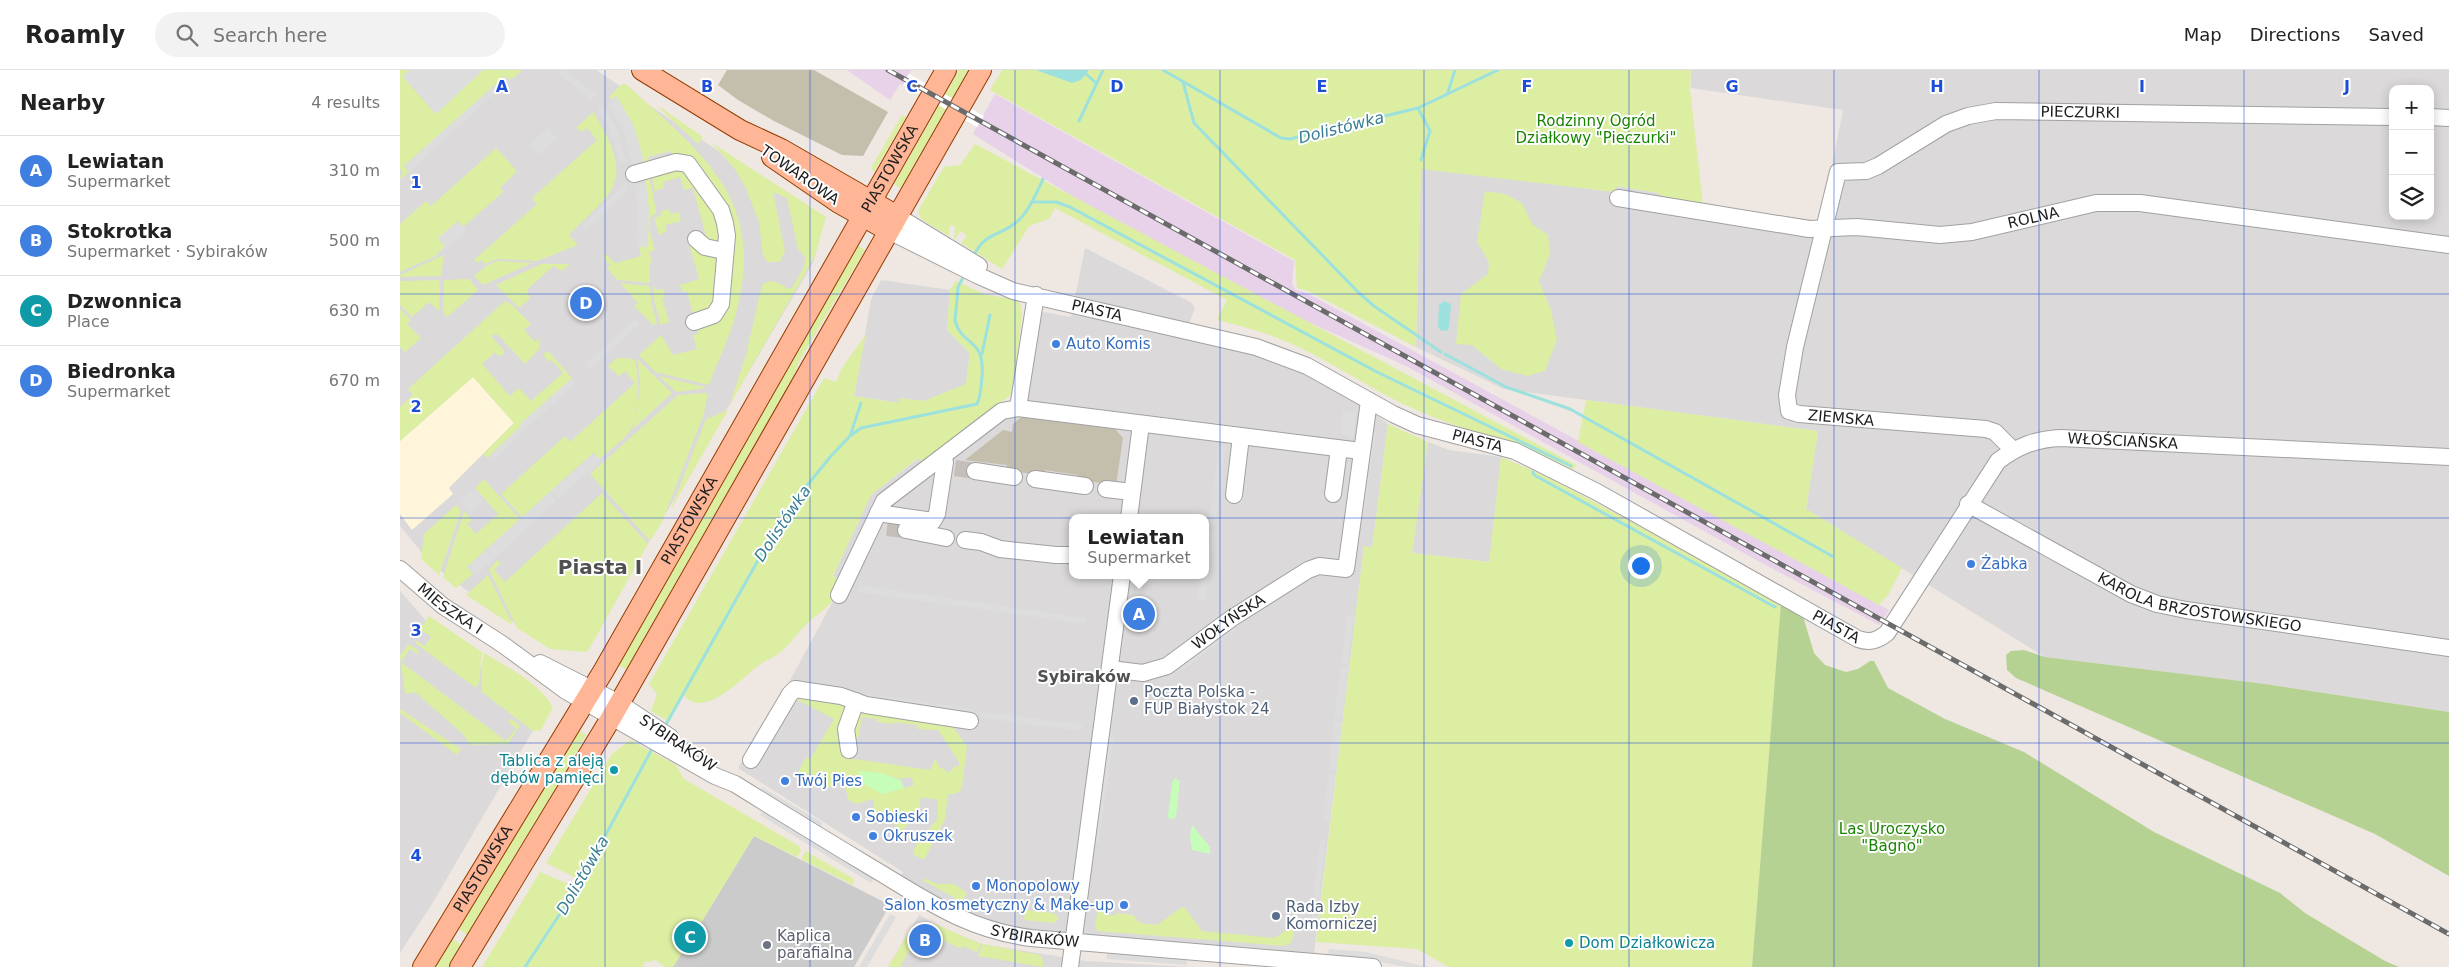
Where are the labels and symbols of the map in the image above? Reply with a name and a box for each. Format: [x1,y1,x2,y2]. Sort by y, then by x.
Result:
text: A [496,77,509,96]
text: B [701,77,713,96]
text: C [906,77,918,96]
text: D [1110,77,1124,96]
text: E [1317,77,1327,96]
text: F [1522,77,1532,96]
text: G [1725,77,1739,96]
text: H [1930,77,1944,96]
text: I [2139,77,2145,96]
text: J [2343,77,2350,96]
street label: PIECZURKI [2040,103,2120,122]
water label: Dolistówka [1296,108,1386,147]
park label: Rodzinny Ogród Działkowy "Pieczurki" [1516,112,1676,147]
street label: PIASTOWSKA [858,121,922,216]
street label: TOWAROWA [756,141,843,209]
text: 1 [410,173,422,192]
street label: ROLNA [2006,203,2061,232]
pin: D [570,284,602,322]
street label: PIASTA [1070,296,1125,325]
place label: Auto Komis [1066,335,1151,353]
marker: Auto Komis [1050,338,1062,350]
text: 2 [410,397,422,416]
street label: ZIEMSKA [1807,406,1876,430]
street label: PIASTA [1450,426,1505,457]
street label: WŁOŚCIAŃSKA [2067,429,2179,453]
street label: PIASTOWSKA [657,473,722,568]
water label: Dolistówka [750,482,815,565]
your location [1628,553,1654,579]
place label: Żabka [1981,554,2028,573]
district label: Piasta I [558,555,642,579]
marker: Żabka [1965,558,1977,570]
street label: KAROLA BRZOSTOWSKIEGO [2095,568,2303,636]
street label: MIESZKA I [414,579,486,638]
street label: WOŁYŃSKA [1188,590,1269,653]
pin: A [1123,595,1155,633]
street label: PIASTA [1809,606,1864,648]
text: 3 [410,621,422,640]
district label: Sybiraków [1037,667,1131,686]
place label: Poczta Polska - FUP Białystok 24 [1144,683,1270,718]
marker: Poczta Polska - FUP Białystok 24 [1128,695,1140,707]
street label: SYBIRAKÓW [636,710,721,775]
place label: Tablica z aleją dębów pamięci [490,752,604,787]
marker: Tablica z aleją dębów pamięci [608,764,620,776]
place label: Twój Pies [794,772,862,790]
marker: Twój Pies [779,775,791,787]
place label: Sobieski [866,808,928,826]
marker: Sobieski [850,811,862,823]
park label: Las Uroczysko "Bagno" [1839,820,1945,855]
street label: PIASTOWSKA [450,821,517,916]
place label: Okruszek [883,827,953,845]
marker: Okruszek [867,830,879,842]
water label: Dolistówka [552,833,613,918]
text: 4 [410,846,422,865]
place label: Monopolowy [986,877,1080,895]
marker: Monopolowy [970,880,982,892]
place label: Salon kosmetyczny & Make-up [884,896,1114,914]
place label: Rada Izby Komorniczej [1286,898,1377,933]
marker: Salon kosmetyczny & Make-up [1118,899,1130,911]
marker: Rada Izby Komorniczej [1270,910,1282,922]
pin: C [674,918,706,956]
pin: B [909,921,941,959]
street label: SYBIRAKÓW [988,921,1080,951]
place label: Kaplica parafialna [777,927,853,962]
place label: Dom Działkowicza [1579,934,1715,952]
marker: Dom Działkowicza [1563,937,1575,949]
marker: Kaplica parafialna [761,939,773,951]

